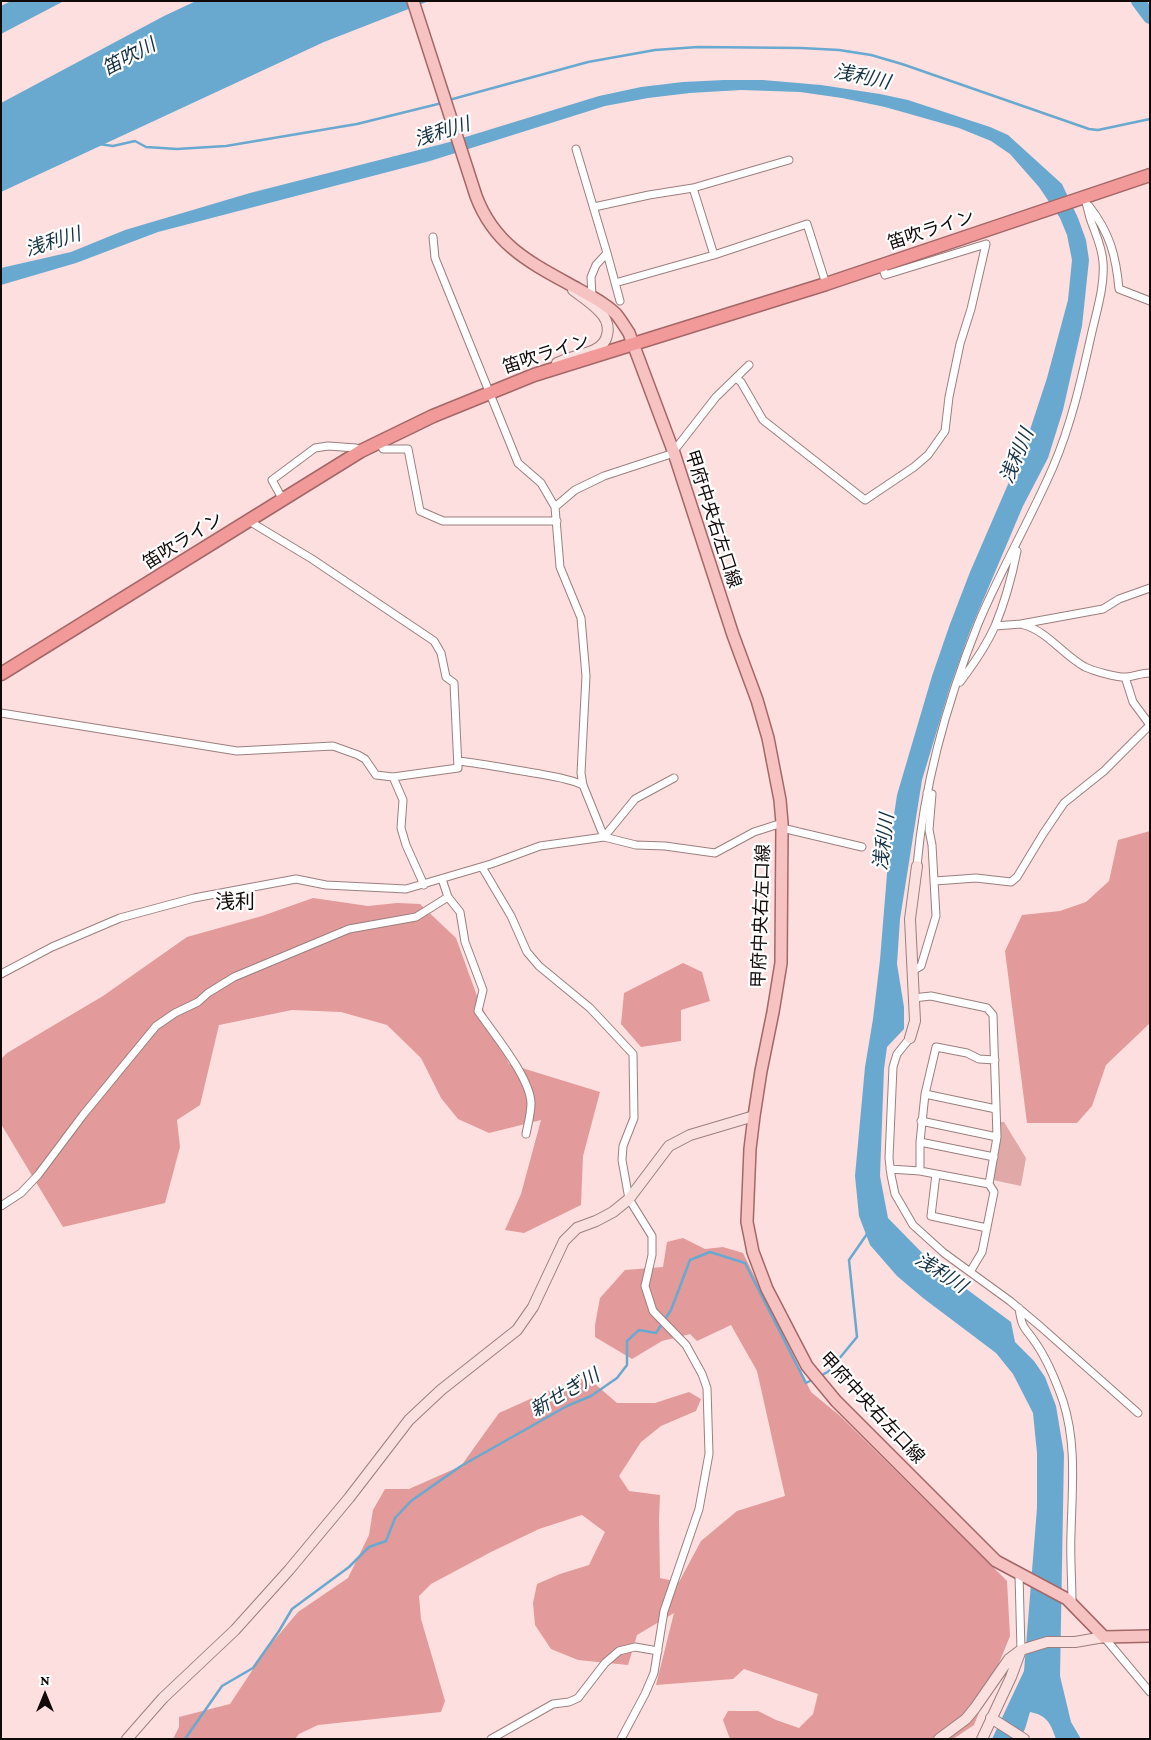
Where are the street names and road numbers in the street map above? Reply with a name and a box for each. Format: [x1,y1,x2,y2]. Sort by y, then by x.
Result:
street label: 笛吹ライン [885,206,977,254]
street label: 笛吹ライン [500,330,592,378]
street label: 甲府中央右左口線 [680,447,746,591]
street label: 笛吹ライン [139,508,227,574]
street label: 甲府中央右左口線 [748,844,774,988]
street label: 甲府中央右左口線 [815,1348,929,1468]

